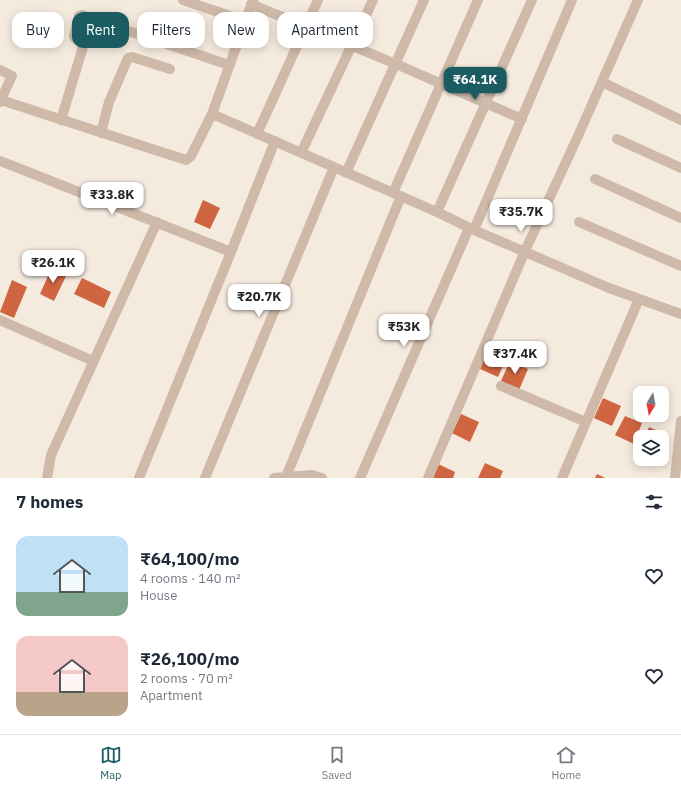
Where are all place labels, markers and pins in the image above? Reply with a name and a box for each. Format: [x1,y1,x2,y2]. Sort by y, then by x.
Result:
pin: ₹64.1K [442,67,508,101]
pin: ₹33.8K [79,182,145,216]
pin: ₹35.7K [488,199,554,233]
pin: ₹26.1K [20,250,86,284]
pin: ₹20.7K [226,284,292,318]
pin: ₹53K [380,314,428,348]
pin: ₹37.4K [482,341,548,375]

